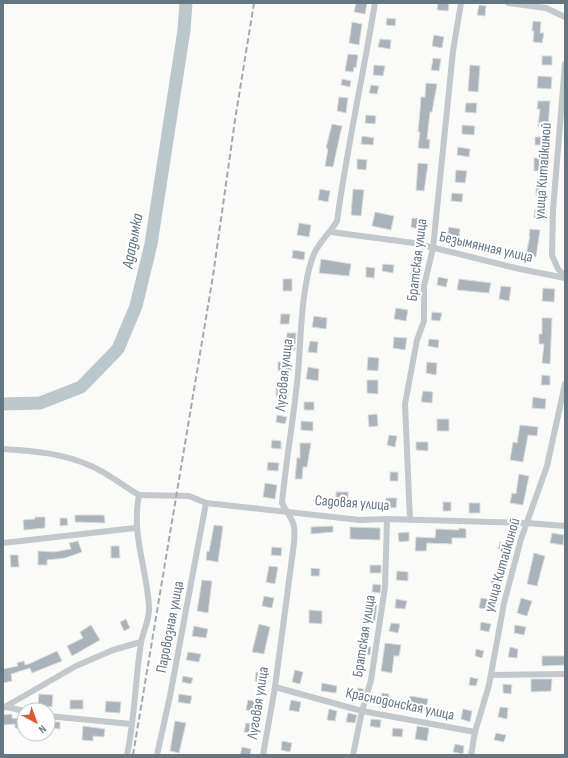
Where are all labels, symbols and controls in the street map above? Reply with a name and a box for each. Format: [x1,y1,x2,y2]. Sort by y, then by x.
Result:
street label: улица Китайкиной [530,122,556,220]
water label: Ададымка [118,212,148,271]
street label: Братская улица [403,217,432,302]
street label: Безымянная улица [437,227,535,267]
street label: Луговая улица [271,337,297,413]
street label: Садовая улица [314,491,390,515]
street label: улица Китайкиной [479,516,525,614]
street label: Паровозная улица [152,579,188,675]
street label: Братская улица [348,593,380,679]
street label: Луговая улица [243,665,273,742]
street label: Краснодонская улица [344,683,456,725]
north arrow [16,702,56,742]
text: N [36,722,49,736]

